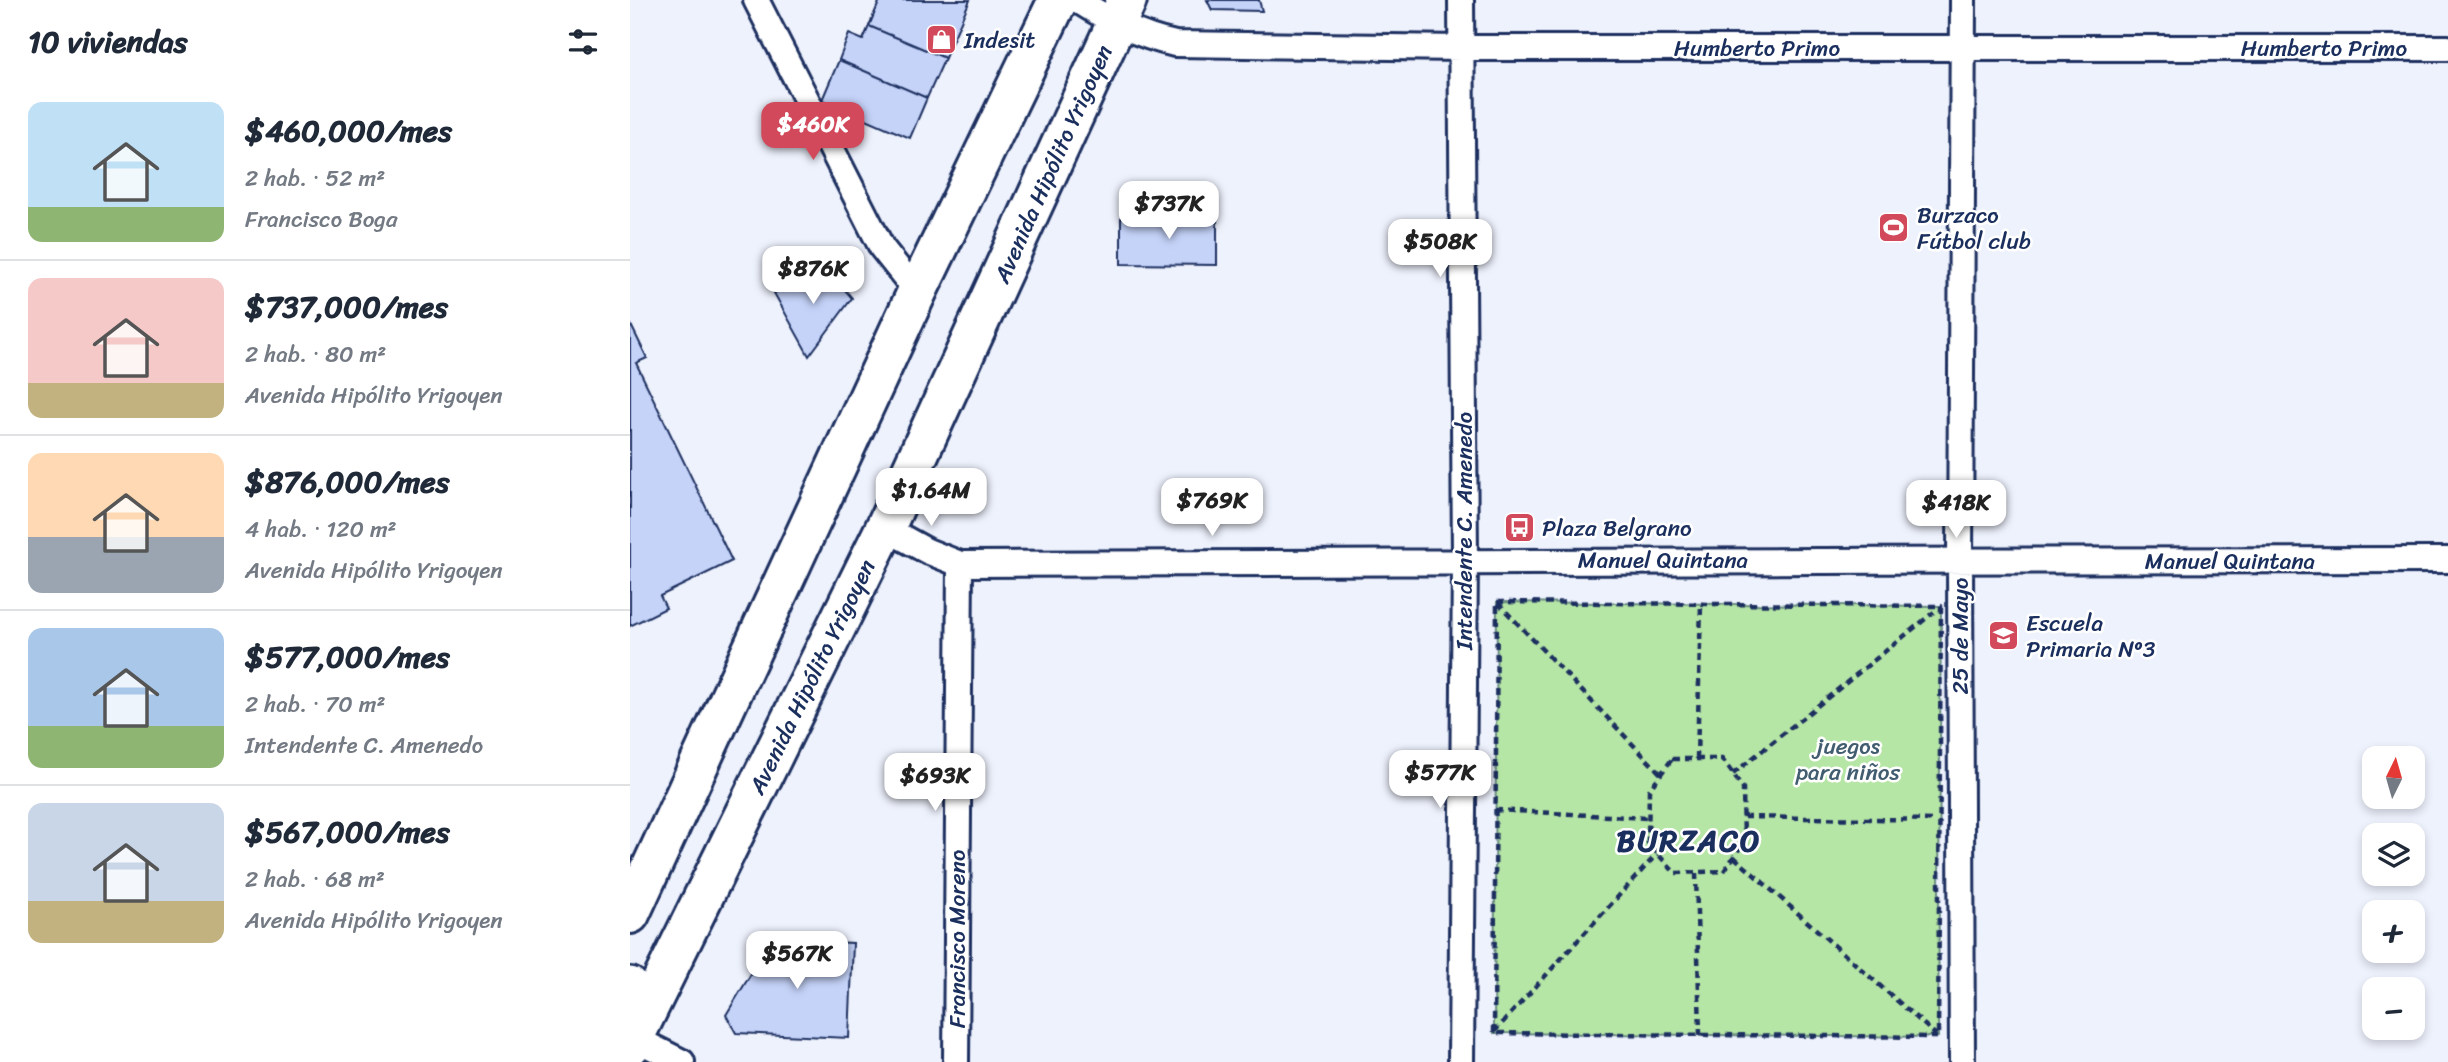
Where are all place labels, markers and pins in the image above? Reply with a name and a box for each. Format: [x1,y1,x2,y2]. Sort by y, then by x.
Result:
place label: Indesit [963,20,1035,61]
shop icon: Indesit [924,23,958,57]
pin: $460K [764,102,862,162]
pin: $737K [1120,182,1218,241]
place label: Burzaco Fútbol club [1917,195,2031,262]
sports icon: Burzaco Fútbol club [1877,211,1911,245]
pin: $508K [1391,219,1489,279]
pin: $876K [764,246,862,306]
pin: $1.64M [874,468,988,528]
pin: $769K [1163,478,1261,538]
pin: $418K [1907,480,2005,540]
place label: Plaza Belgrano [1542,508,1692,549]
bus stop icon: Plaza Belgrano [1502,511,1536,545]
place label: Escuela Primaria Nº3 [2026,603,2156,670]
school or university icon: Escuela Primaria Nº3 [1986,619,2020,653]
pin: $577K [1391,750,1489,810]
pin: $693K [886,754,984,813]
pin: $567K [748,932,846,991]

